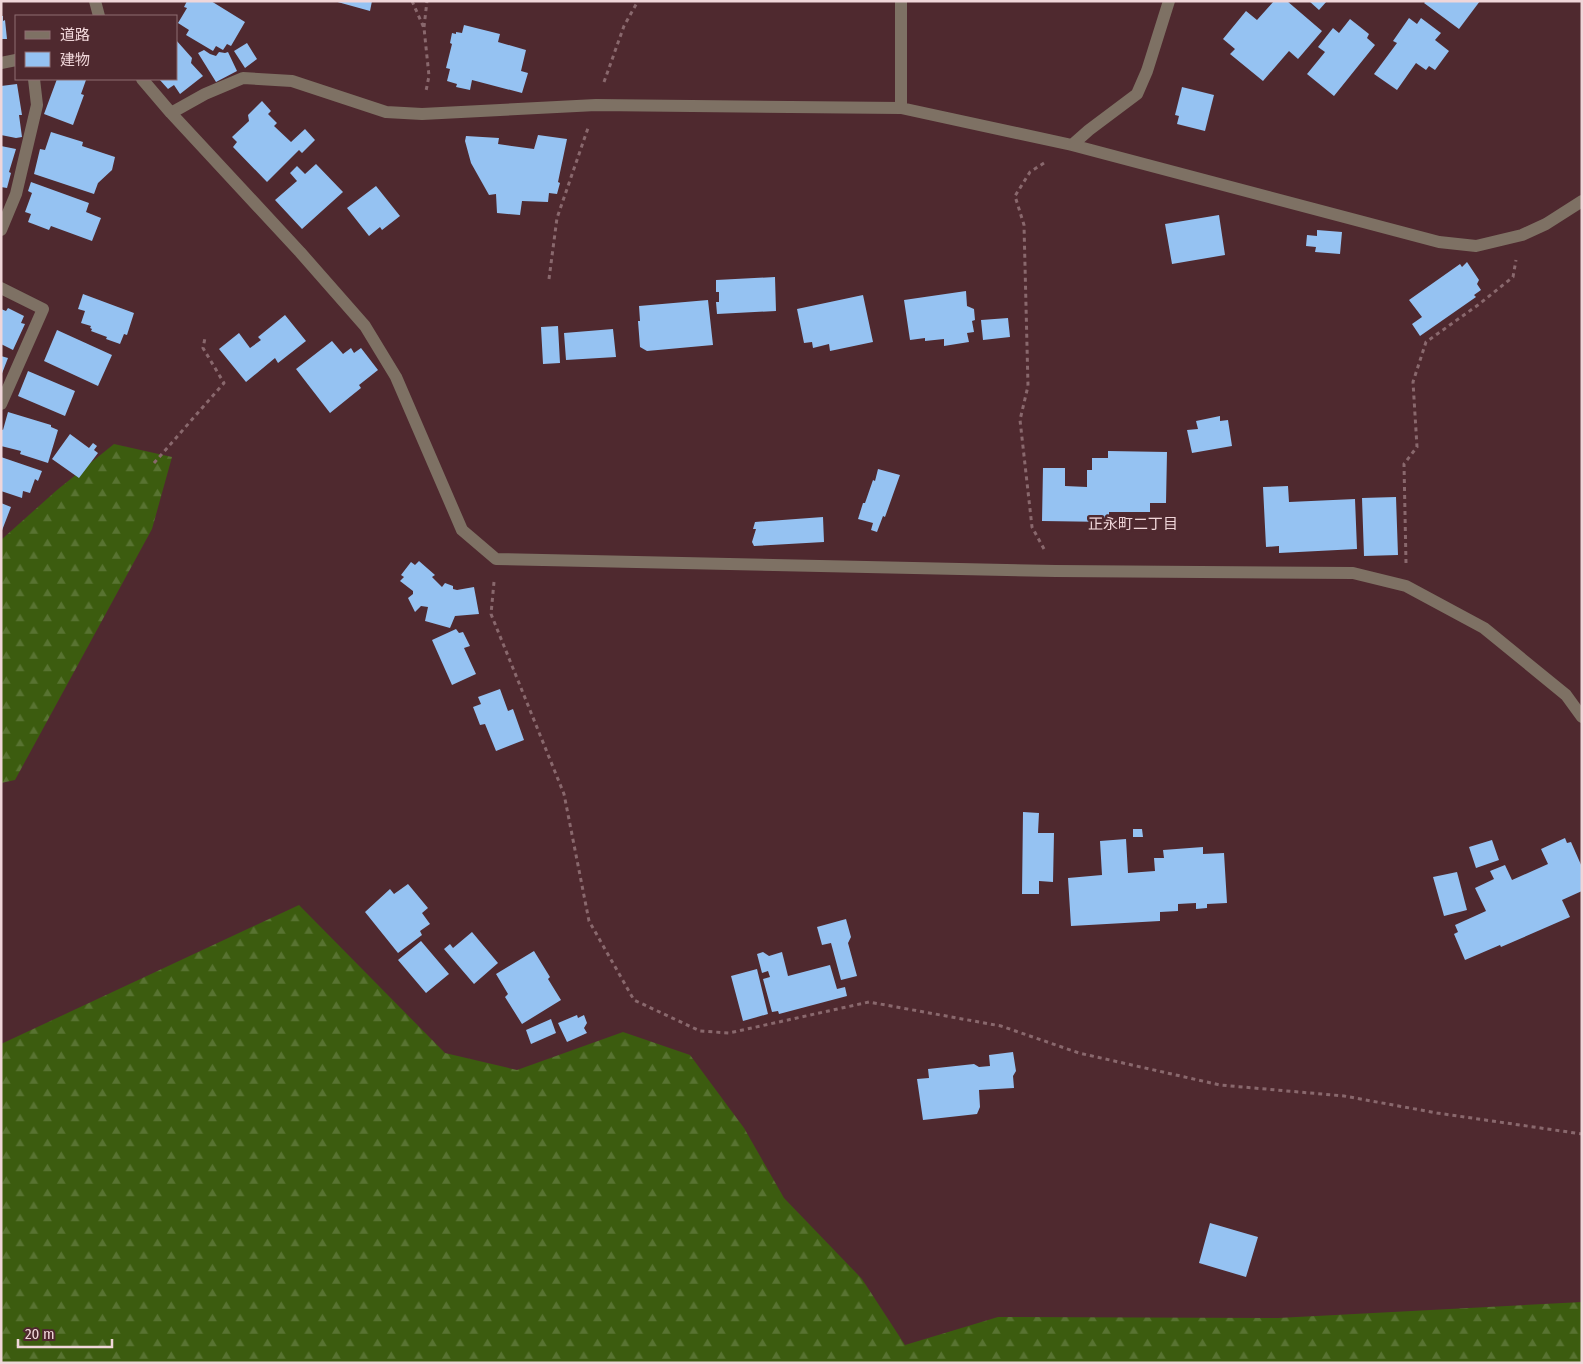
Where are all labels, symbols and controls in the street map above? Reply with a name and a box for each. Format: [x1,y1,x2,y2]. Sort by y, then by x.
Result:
legend [15,15,178,80]
text: 道路 [60,26,90,44]
text: 建物 [60,51,90,69]
district label: 正永町二丁目 [1088,515,1178,533]
scale bar [18,1316,111,1348]
text: 20 m [25,1325,55,1343]

